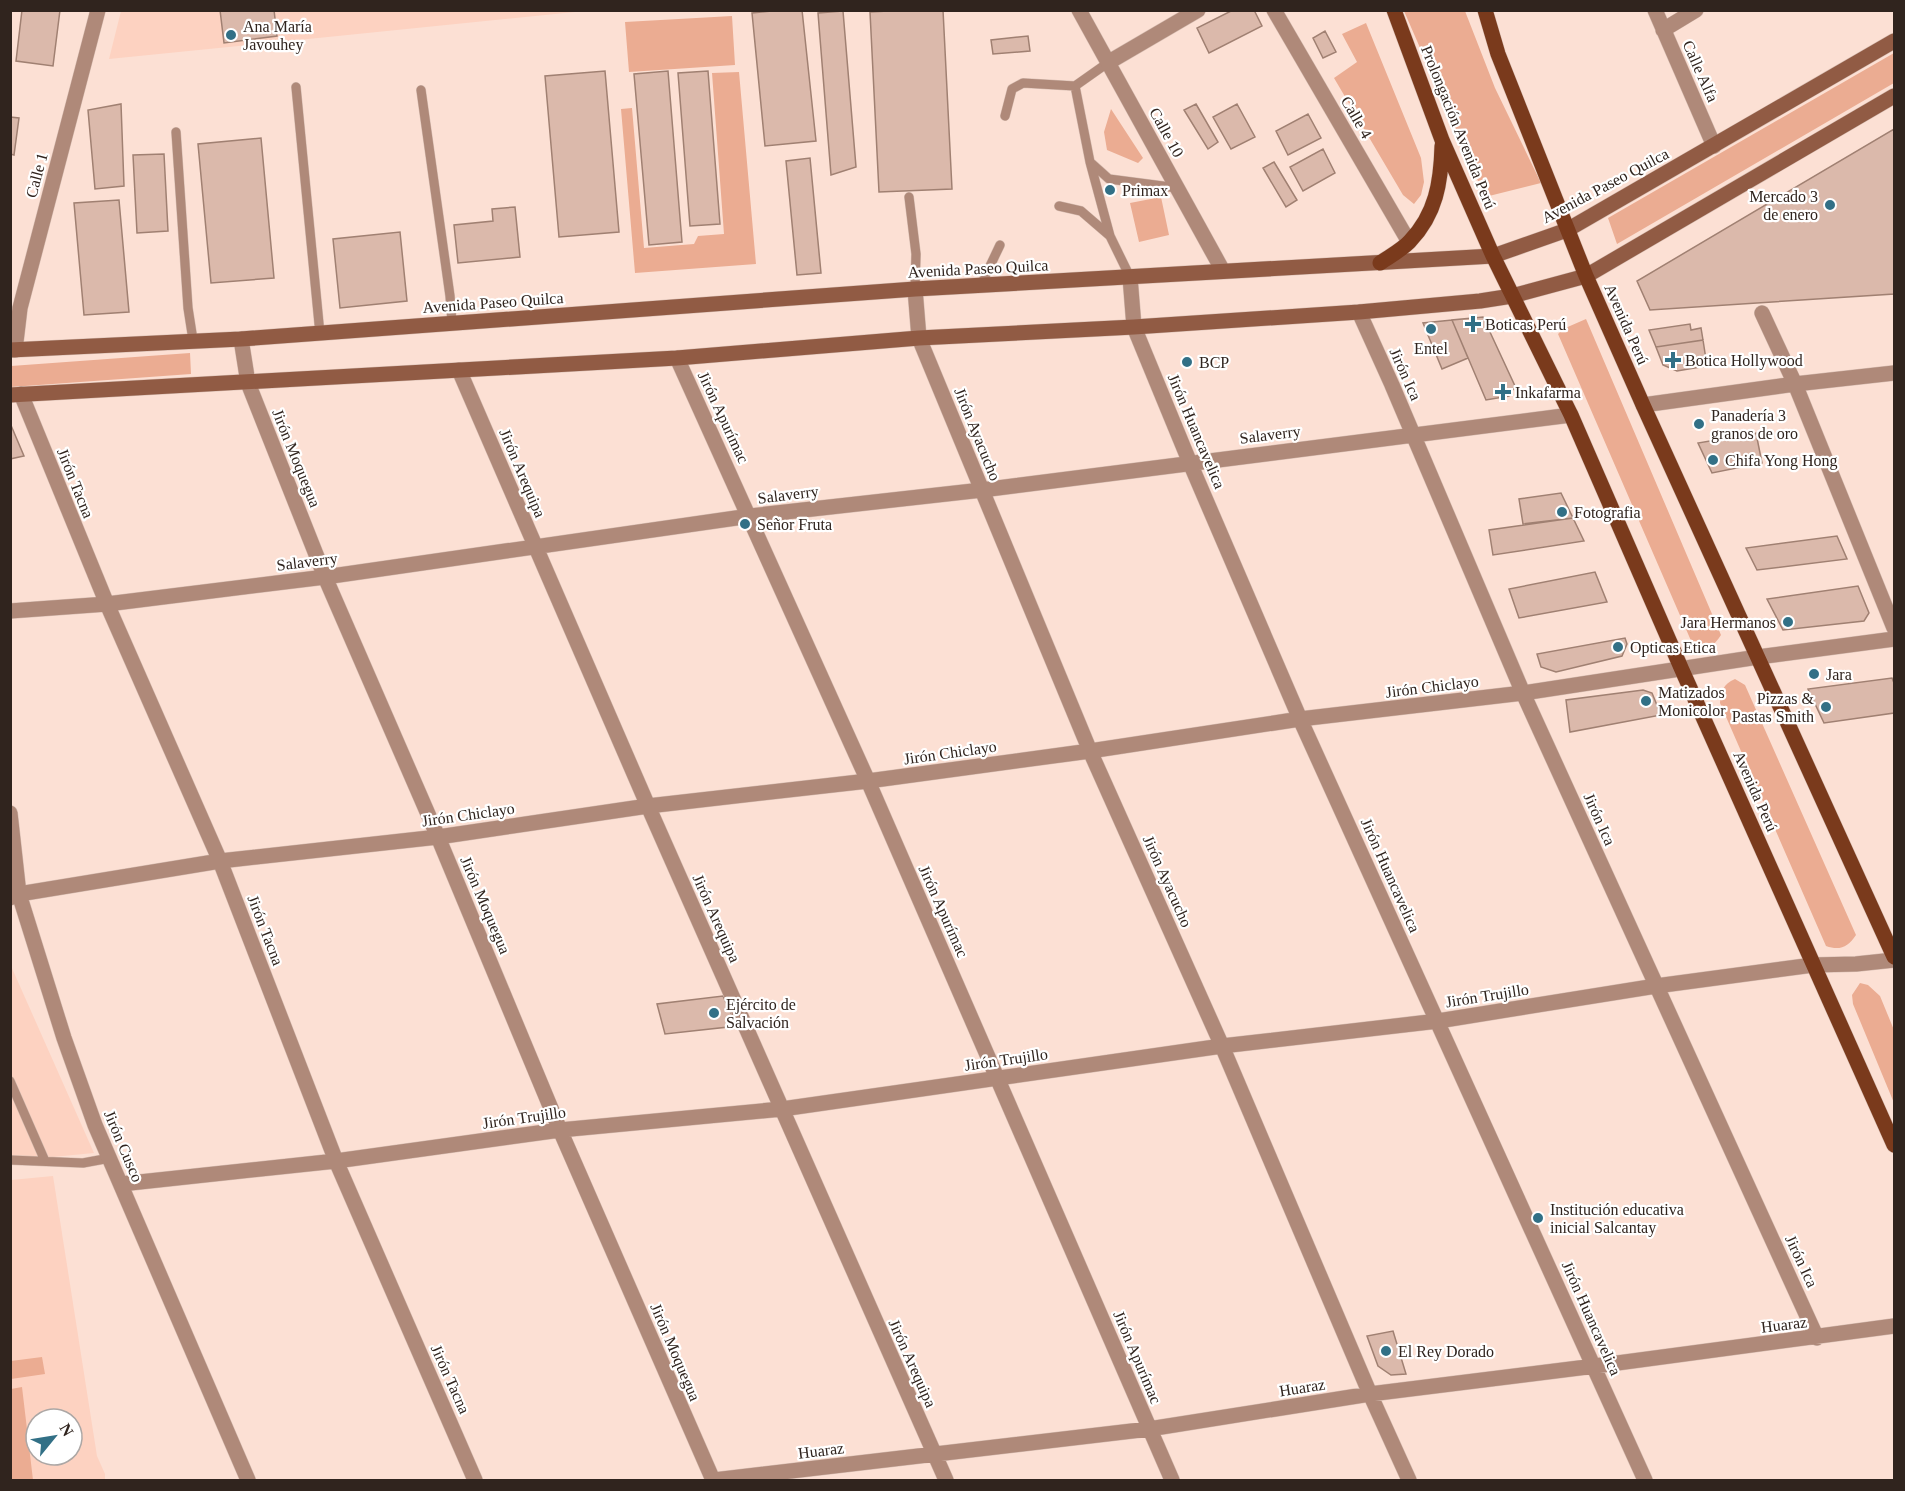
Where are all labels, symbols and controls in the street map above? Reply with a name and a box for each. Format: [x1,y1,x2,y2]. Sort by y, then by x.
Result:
place label: Ana María Javouhey [243,18,312,54]
marker: Ana María Javouhey [224,28,238,42]
street label: Calle Alfa [1679,38,1722,104]
street label: Prolongación Avenida Perú [1417,43,1499,212]
street label: Calle 4 [1338,93,1375,141]
street label: Calle 10 [1146,105,1187,160]
street label: Avenida Paseo Quilca [1539,145,1671,226]
street label: Calle 1 [22,151,51,199]
place label: Primax [1122,182,1168,199]
marker: Primax [1103,183,1117,197]
place label: Mercado 3 de enero [1749,188,1818,223]
marker: Mercado 3 de enero [1823,198,1837,212]
street label: Avenida Paseo Quilca [907,256,1049,281]
street label: Avenida Perú [1601,281,1652,367]
street label: Avenida Paseo Quilca [422,289,564,316]
place label: Boticas Perú [1485,316,1566,333]
marker: Boticas Perú [1466,317,1480,331]
marker: Entel [1424,322,1438,336]
place label: Entel [1414,340,1448,357]
street label: Jirón Ica [1386,345,1425,403]
place label: Botica Hollywood [1685,352,1803,370]
marker: Botica Hollywood [1666,353,1680,367]
place label: BCP [1199,354,1229,371]
marker: BCP [1180,355,1194,369]
street label: Jirón Apurímac [694,369,752,466]
street label: Jirón Huancavelica [1165,371,1228,491]
place label: Inkafarma [1515,384,1581,401]
street label: Jirón Ayacucho [950,385,1004,483]
marker: Inkafarma [1496,385,1510,399]
street label: Jirón Moquegua [268,407,324,510]
place label: Panadería 3 granos de oro [1711,407,1798,443]
marker: Panadería 3 granos de oro [1692,417,1706,431]
street label: Salaverry [1239,422,1302,448]
street label: Jirón Arequipa [495,426,549,520]
street label: Jirón Tacna [54,446,97,521]
place label: Chifa Yong Hong [1725,452,1837,470]
marker: Chifa Yong Hong [1706,453,1720,467]
street label: Salaverry [757,482,820,508]
place label: Fotografia [1574,504,1641,522]
marker: Fotografia [1555,505,1569,519]
place label: Señor Fruta [757,516,832,533]
marker: Señor Fruta [738,517,752,531]
street label: Salaverry [276,549,339,575]
place label: Jara Hermanos [1680,614,1776,631]
marker: Jara Hermanos [1781,615,1795,629]
place label: Opticas Etica [1630,639,1716,657]
marker: Opticas Etica [1611,640,1625,654]
place label: Jara [1826,666,1852,683]
marker: Jara [1807,667,1821,681]
street label: Jirón Chiclayo [1384,672,1480,702]
place label: Matizados Monicolor [1658,684,1726,719]
place label: Pizzas & Pastas Smith [1732,690,1815,725]
marker: Matizados Monicolor [1639,694,1653,708]
marker: Pizzas & Pastas Smith [1819,700,1833,714]
street label: Jirón Chiclayo [902,738,998,768]
street label: Avenida Perú [1730,748,1781,834]
street label: Jirón Ica [1580,790,1619,848]
street label: Jirón Chiclayo [420,800,516,830]
street label: Jirón Huancavelica [1358,816,1423,935]
street label: Jirón Ayacucho [1139,833,1195,930]
street label: Jirón Moquegua [456,854,514,957]
street label: Jirón Apurímac [915,862,971,960]
street label: Jirón Arequipa [689,872,744,965]
street label: Jirón Tacna [244,893,287,968]
street label: Jirón Trujillo [1444,981,1530,1011]
place label: Ejército de Salvación [726,996,796,1031]
marker: Ejército de Salvación [707,1006,721,1020]
street label: Jirón Trujillo [963,1045,1049,1075]
street label: Jirón Trujillo [481,1103,567,1133]
street label: Jirón Cusco [101,1108,146,1184]
place label: Institución educativa inicial Salcantay [1550,1201,1684,1237]
marker: Institución educativa inicial Salcantay [1531,1211,1545,1225]
street label: Jirón Ica [1782,1232,1821,1290]
street label: Jirón Huancavelica [1559,1259,1624,1378]
street label: Jirón Moquegua [646,1301,704,1404]
street label: Jirón Apurímac [1109,1308,1165,1407]
street label: Huaraz [1760,1313,1808,1336]
street label: Jirón Arequipa [885,1317,940,1410]
street label: Jirón Tacna [428,1342,473,1416]
place label: El Rey Dorado [1398,1343,1494,1361]
marker: El Rey Dorado [1379,1344,1393,1358]
street label: Huaraz [1278,1375,1326,1400]
north arrow [24,1407,84,1467]
text: N [56,1420,77,1439]
street label: Huaraz [797,1439,845,1462]

